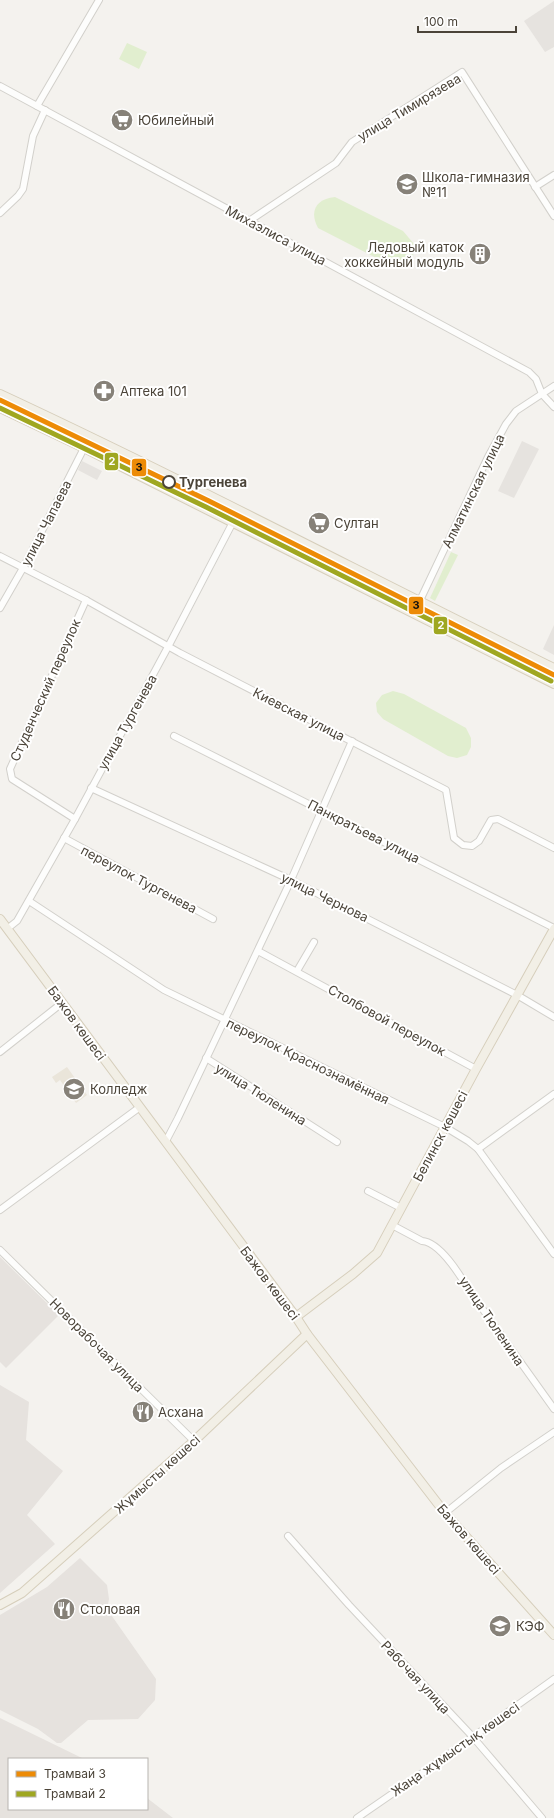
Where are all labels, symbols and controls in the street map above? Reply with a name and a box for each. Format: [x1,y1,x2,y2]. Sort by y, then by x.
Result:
scale bar [418,8,516,34]
text: 100 m [424,14,458,29]
street label: улица Тимирязева [355,70,463,144]
supermarket icon: Юбилейный [109,107,135,133]
place label: Юбилейный [138,112,214,128]
place label: Школа-гимназия №11 [422,169,530,200]
school or university icon: Школа-гимназия №11 [394,171,420,197]
street label: Михаэлиса улица [223,202,329,268]
place label: Ледовый каток хоккейный модуль [344,239,464,270]
building icon: Ледовый каток хоккейный модуль [467,241,493,267]
pharmacy icon: Аптека 101 [91,378,117,404]
place label: Аптека 101 [120,383,187,399]
street label: Алматинская улица [438,431,508,551]
line badge: 2 [104,452,119,471]
text: 2 [109,454,116,468]
line badge: 3 [131,458,147,477]
text: 3 [135,460,143,474]
place label: Тургенева [179,474,247,490]
marker: Тургенева [162,475,176,489]
street label: улица Чапаева [17,477,75,569]
supermarket icon: Султан [306,510,332,536]
place label: Султан [334,515,379,531]
line badge: 3 [408,596,424,615]
text: 3 [412,598,420,612]
street label: Студенческий переулок [6,616,84,764]
line badge: 2 [433,616,448,635]
text: 2 [438,618,445,632]
street label: улица Тургенева [94,672,160,772]
street label: Киевская улица [250,684,348,744]
street label: Панкратьева улица [305,796,423,866]
street label: переулок Тургенева [78,842,200,916]
street label: улица Чернова [279,869,371,925]
street label: Столбовой переулок [325,981,449,1059]
street label: Бажов көшесі [45,983,109,1063]
street label: переулок Краснознамённая [224,1015,392,1107]
street label: улица Тюленина [212,1059,310,1129]
school or university icon: Колледж [61,1076,87,1102]
place label: Колледж [90,1081,148,1097]
street label: Белинск көшесі [409,1088,471,1184]
street label: Бажов көшесі [237,1243,303,1323]
street label: улица Тюленина [456,1273,528,1369]
street label: Новорабочая улица [47,1295,147,1395]
restaurant icon: Асхана [130,1399,156,1425]
place label: Асхана [158,1404,204,1420]
street label: Жұмысты көшесі [111,1431,203,1517]
street label: Бажов көшесі [434,1500,504,1578]
restaurant icon: Столовая [51,1596,77,1622]
place label: Столовая [80,1601,140,1617]
school or university icon: КЭФ [487,1613,513,1639]
place label: КЭФ [516,1618,545,1634]
street label: Рабочая улица [378,1637,454,1717]
street label: Жаңа жұмыстық көшесі [388,1699,522,1799]
legend [8,1758,148,1810]
text: Трамвай 3 [44,1766,106,1781]
text: Трамвай 2 [44,1786,106,1801]

